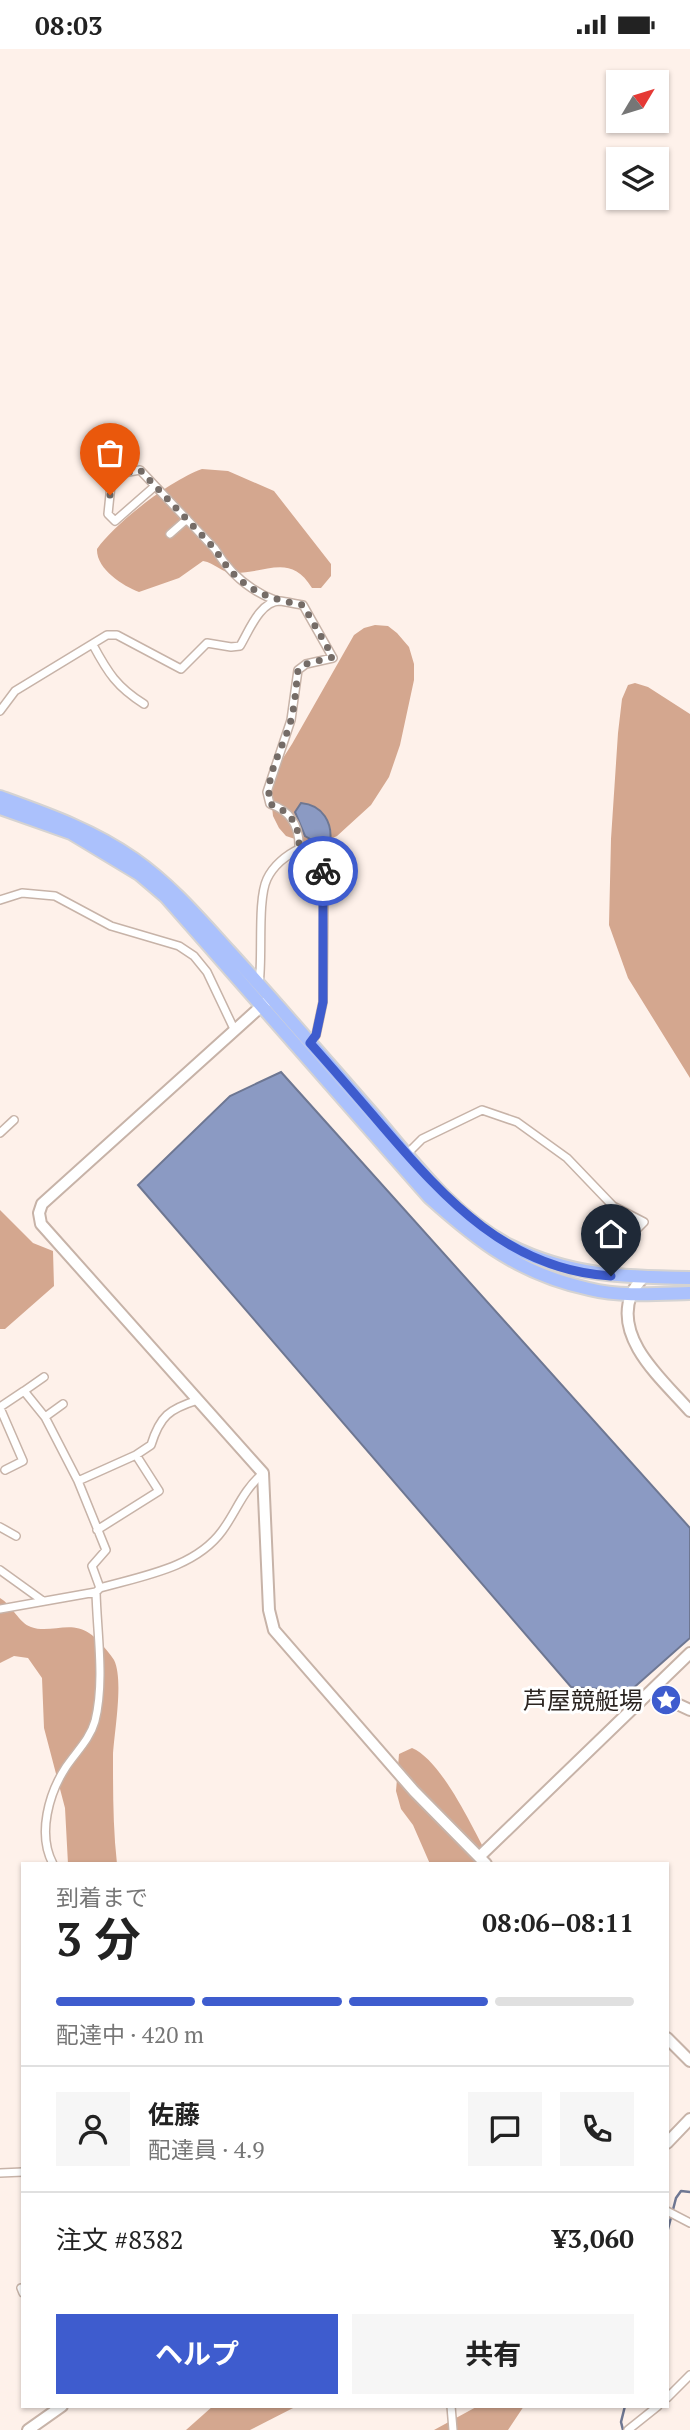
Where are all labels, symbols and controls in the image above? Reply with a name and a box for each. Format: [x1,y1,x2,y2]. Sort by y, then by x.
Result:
text: 08:03 [35,8,103,42]
north arrow [606,70,668,133]
map controls [606,70,669,210]
button: layers [606,147,669,210]
pin [80,423,140,495]
icon: bag [91,434,129,472]
courier [288,836,358,906]
icon: bike [304,852,342,890]
pin [581,1204,641,1276]
icon: home [592,1215,630,1253]
place icon: 芦屋競艇場 [649,1683,683,1717]
place label: 芦屋競艇場 [523,1684,643,1716]
text: 到着まで [56,1882,148,1913]
text: 08:06–08:11 [482,1905,634,1939]
text: 3 分 [56,1908,140,1969]
text: 配達中 · 420 m [56,2019,204,2050]
button: person [56,2092,130,2166]
button: chat [468,2092,542,2166]
button: phone [560,2092,634,2166]
text: 佐藤 [148,2097,200,2131]
text: 配達員 · 4.9 [148,2134,265,2165]
text: ¥3,060 [553,2221,634,2255]
text: 注文 #8382 [56,2222,184,2256]
button: ヘルプ [56,2314,338,2394]
button: 共有 [352,2314,634,2394]

